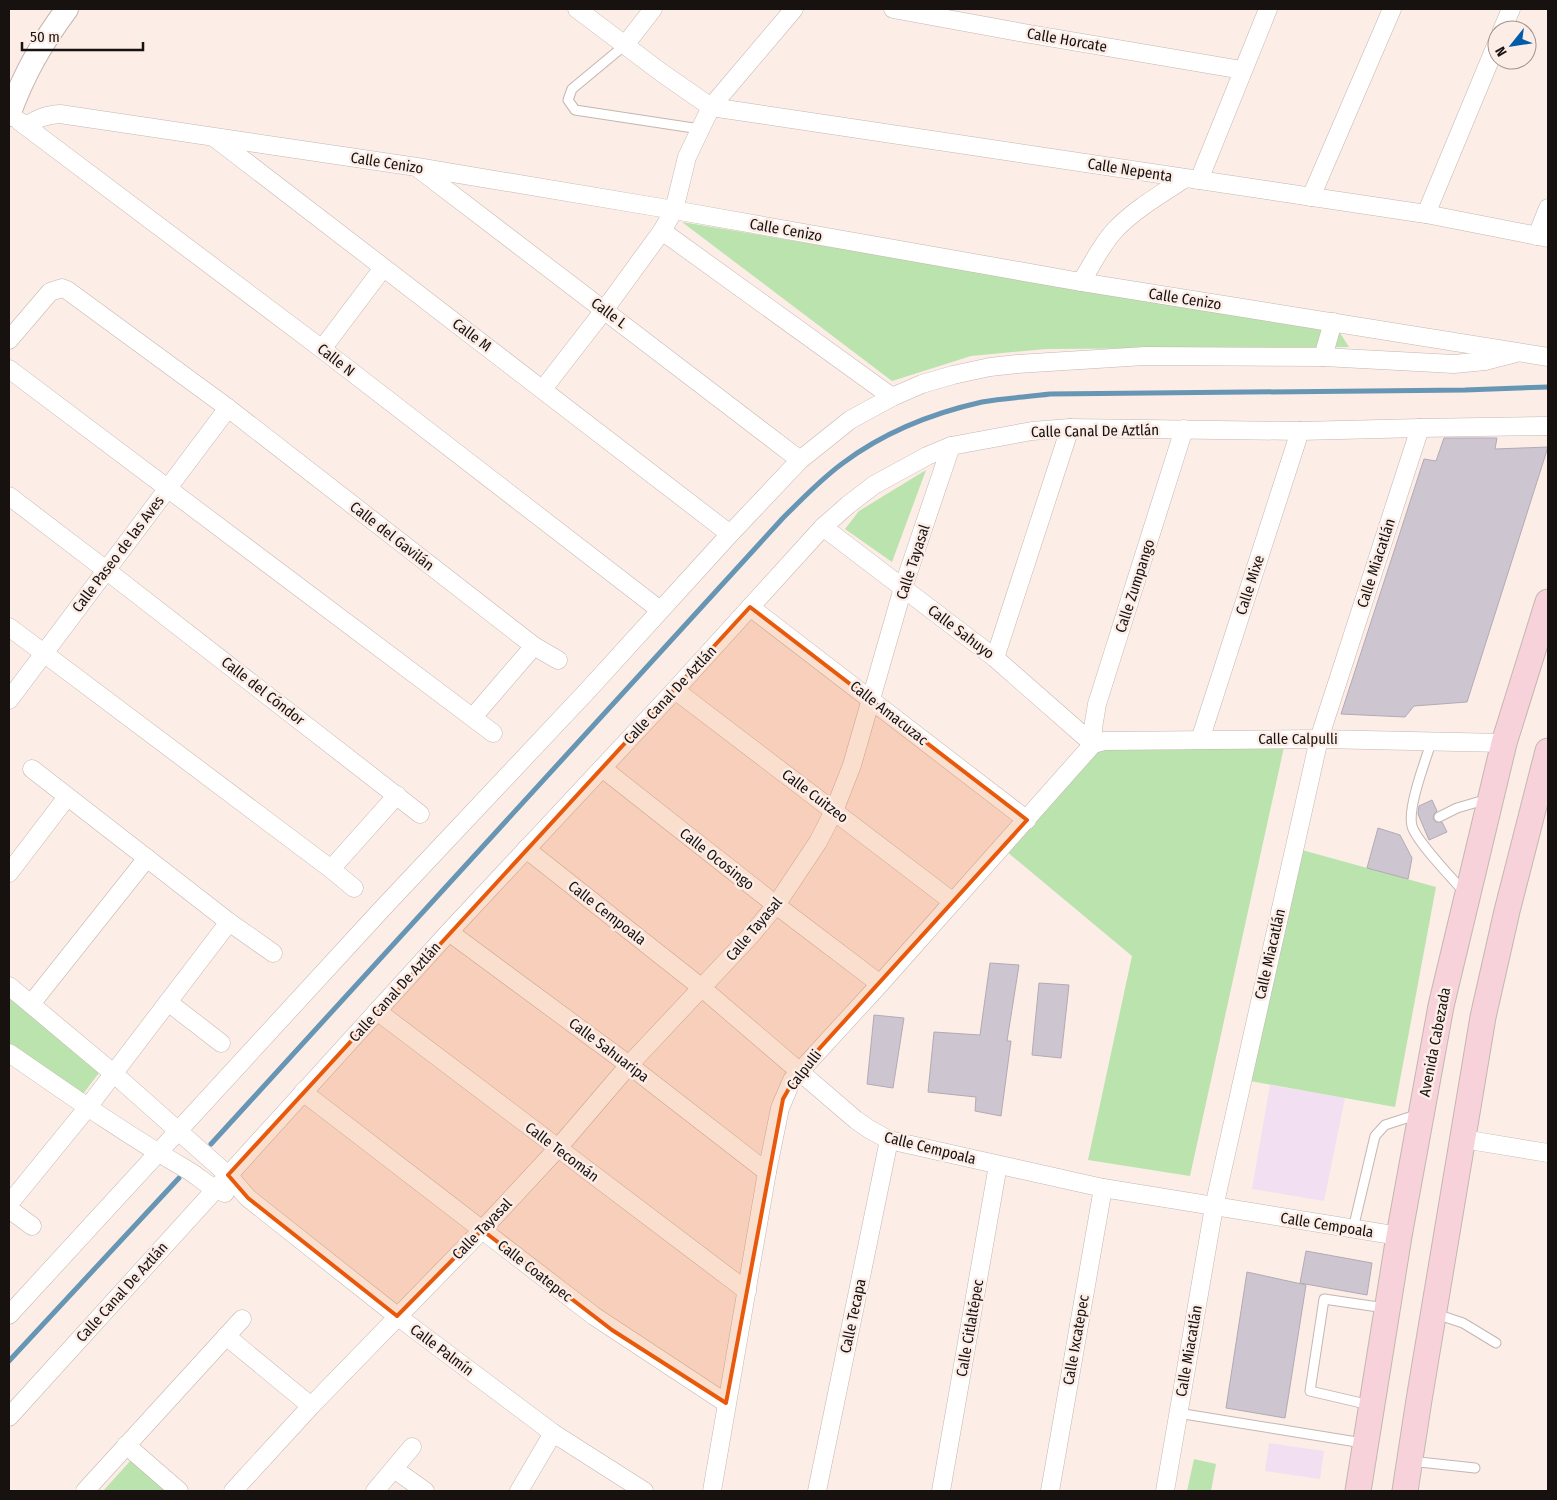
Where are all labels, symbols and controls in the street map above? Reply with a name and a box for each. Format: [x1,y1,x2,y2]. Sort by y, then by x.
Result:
scale bar [22,20,144,52]
north arrow [1487,20,1537,70]
street label: Calle Horcate [1026,24,1108,56]
text: 50 m [30,28,60,46]
text: N [1492,43,1511,59]
street label: Calle Cenizo [349,148,425,178]
street label: Calle Nepenta [1086,154,1174,186]
street label: Calle Cenizo [748,215,824,245]
street label: Calle Cenizo [1147,284,1223,314]
street label: Calle L [588,294,631,332]
street label: Calle M [449,315,495,355]
street label: Calle N [314,340,358,380]
street label: Calle Canal De Aztlán [1031,421,1159,441]
street label: Calle Paseo de las Aves [68,492,168,616]
street label: Calle del Gavilán [346,498,438,574]
street label: Calle Miacatlán [1353,516,1399,610]
street label: Calle Tayasal [892,522,934,602]
street label: Calle Zumpango [1111,537,1159,635]
street label: Calle Mixe [1232,553,1268,617]
street label: Calle Sahuyo [924,601,998,663]
street label: Calle Canal De Aztlán [620,642,720,748]
street label: Calle del Cóndor [218,653,309,730]
street label: Calle Amacuzac [846,677,932,749]
street label: Calle Calpulli [1258,730,1338,748]
street label: Calle Cuitzeo [778,765,852,827]
street label: Calle Ocosingo [676,824,758,894]
street label: Calle Cempoala [564,877,650,949]
street label: Calle Tayasal [722,893,786,965]
street label: Calle Miacatlán [1251,907,1289,1001]
street label: Calle Canal De Aztlán [345,938,445,1046]
street label: Avenida Cabezada [1416,986,1454,1098]
street label: Calle Sahuaripa [565,1014,653,1086]
street label: Calpulli [783,1046,825,1094]
street label: Calle Tecomán [522,1118,602,1186]
street label: Calle Cempoala [882,1128,978,1168]
street label: Calle Tayasal [448,1195,516,1263]
street label: Calle Cempoala [1279,1209,1375,1241]
street label: Calle Coatepec [494,1236,576,1306]
street label: Calle Canal De Aztlán [72,1238,172,1346]
street label: Calle Tecapa [836,1277,870,1355]
street label: Calle Citlaltépec [953,1277,988,1378]
street label: Calle Ixcatepec [1059,1293,1093,1387]
street label: Calle Miacatlán [1172,1304,1206,1398]
street label: Calle Palmín [407,1320,477,1380]

